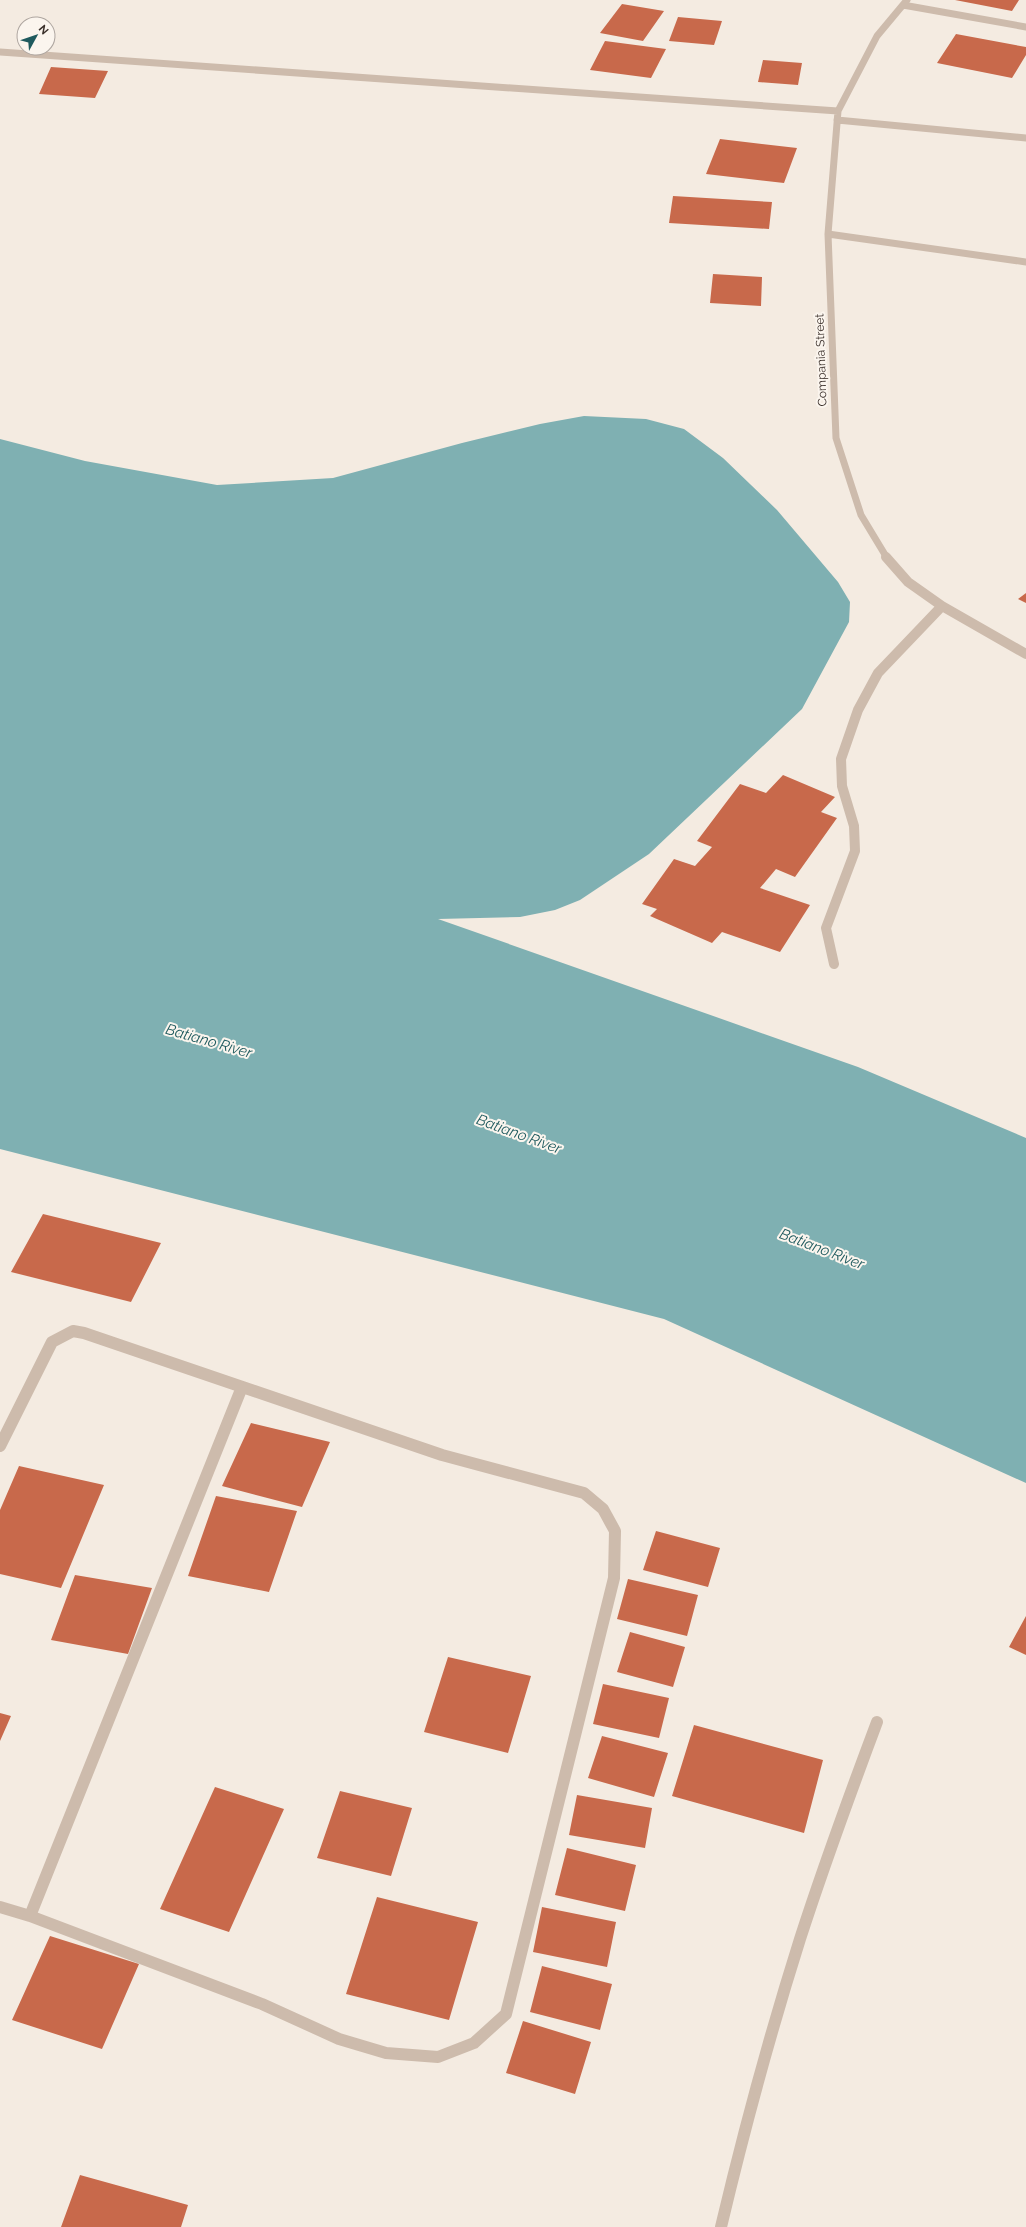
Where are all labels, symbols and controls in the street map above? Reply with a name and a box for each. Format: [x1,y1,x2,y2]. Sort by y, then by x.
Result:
north arrow [16,16,56,56]
text: N [36,22,51,37]
street label: Compania Street [812,313,830,407]
water label: Batiano River [164,1020,255,1062]
water label: Batiano River [474,1110,565,1158]
water label: Batiano River [777,1225,868,1274]

